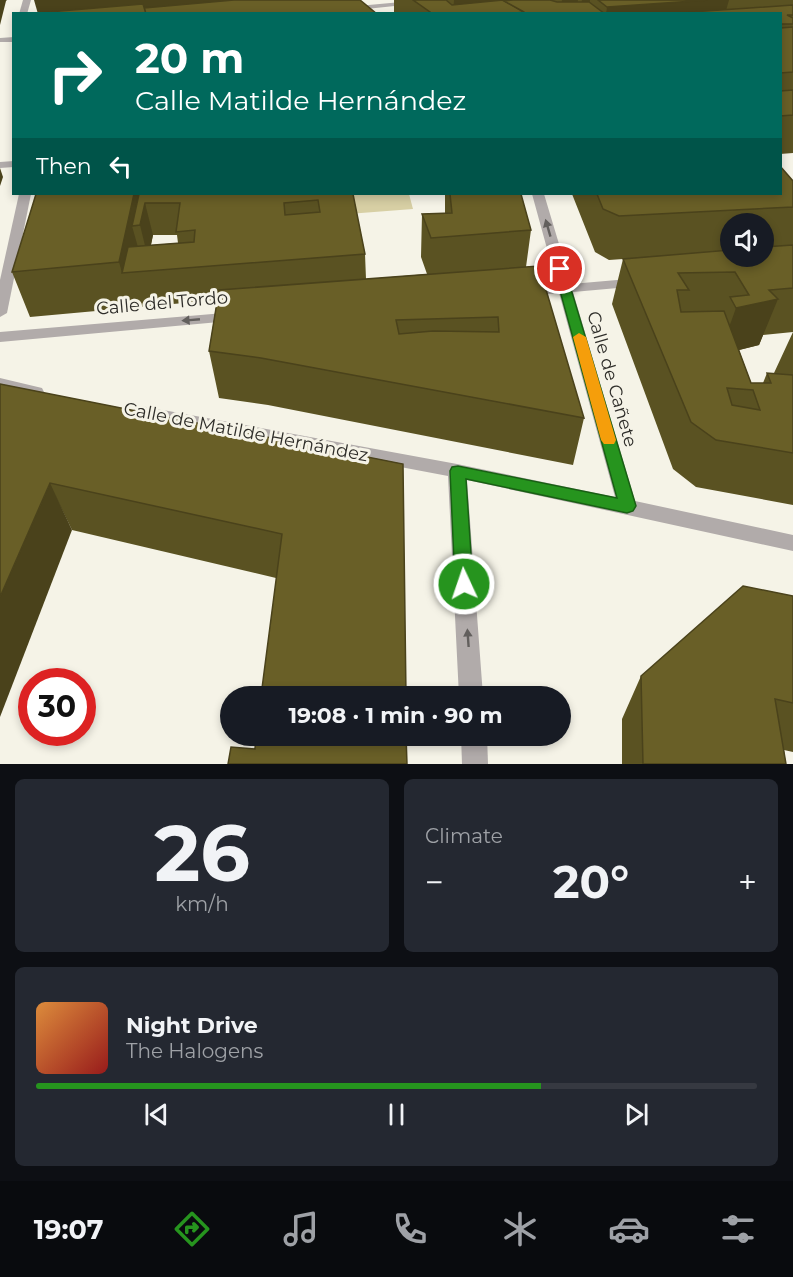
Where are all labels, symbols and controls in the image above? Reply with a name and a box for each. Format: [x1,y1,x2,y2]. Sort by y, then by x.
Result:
text: 20 m [135,32,244,84]
icon: right [36,36,114,114]
text: Calle Matilde Hernández [135,84,466,117]
icon: left [104,150,137,183]
text: Then [36,153,92,180]
map controls [720,213,774,267]
button: sound [720,213,774,267]
one-way arrow [543,219,552,237]
pin [534,243,585,294]
icon: arrive [543,252,576,285]
street label: Calle del Tordo [95,286,229,320]
street label: Calle de Cañete [582,308,642,450]
one-way arrow [181,316,200,325]
street label: Calle de Matilde Hernández [122,397,370,467]
position arrow [432,552,496,616]
one-way arrow [463,628,472,647]
speed limit sign: 30 [18,668,96,746]
text: 19:08 · 1 min · 90 m [288,702,503,729]
text: 26 [154,805,250,901]
text: Climate [425,824,503,848]
text: 20° [553,854,629,909]
text: − [425,862,444,902]
text: + [738,862,757,902]
text: km/h [175,892,229,916]
text: Night Drive [126,1012,258,1039]
text: The Halogens [126,1039,263,1063]
icon: previous [140,1098,173,1131]
icon: pause [380,1098,413,1131]
icon: next [620,1098,653,1131]
icon: directions [171,1208,213,1250]
icon: music [280,1208,322,1250]
icon: phone [389,1208,431,1250]
icon: climate [499,1208,541,1250]
icon: car [608,1208,650,1250]
icon: filters [717,1208,759,1250]
text: 19:07 [34,1213,103,1246]

